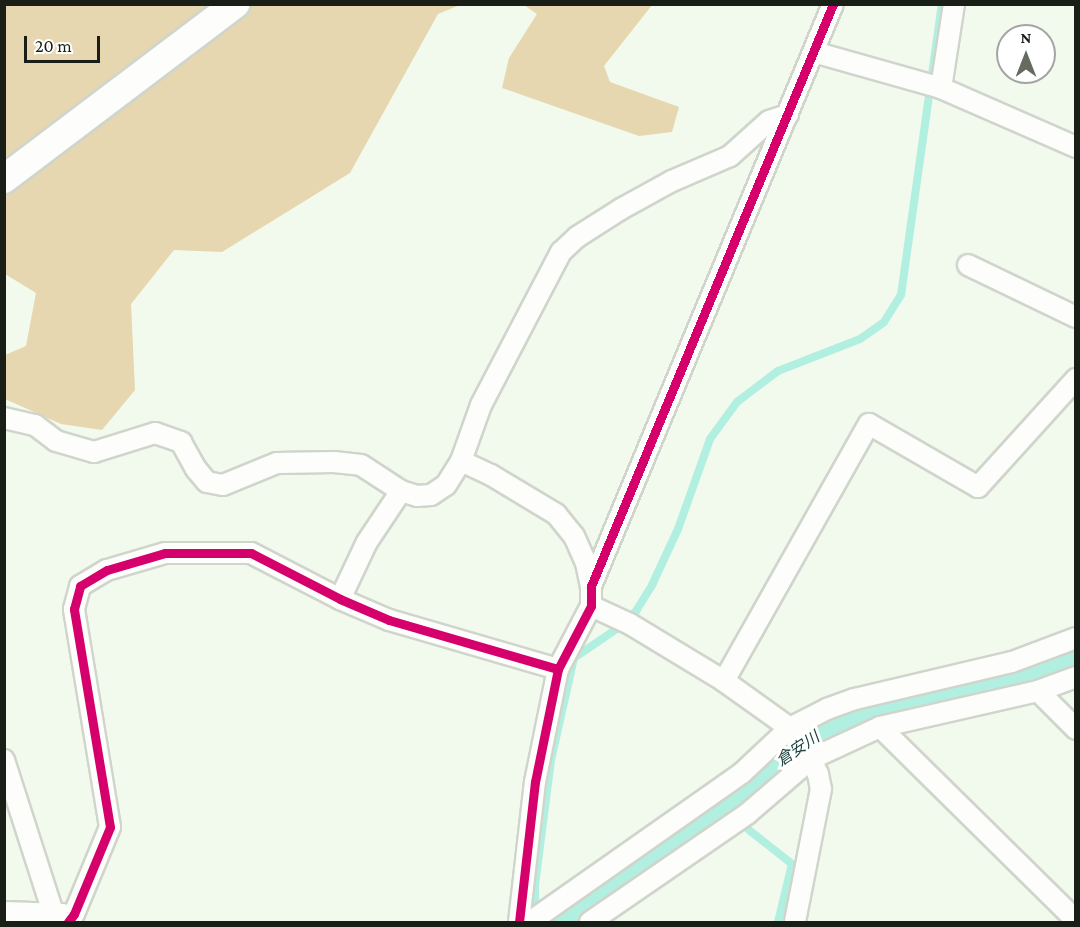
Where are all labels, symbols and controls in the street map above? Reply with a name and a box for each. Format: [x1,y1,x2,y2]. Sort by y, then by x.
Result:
scale bar [27,24,104,62]
north arrow [996,24,1056,84]
text: N [1021,29,1031,46]
text: 20 m [35,36,72,56]
water label: 倉安川 [773,728,823,770]

